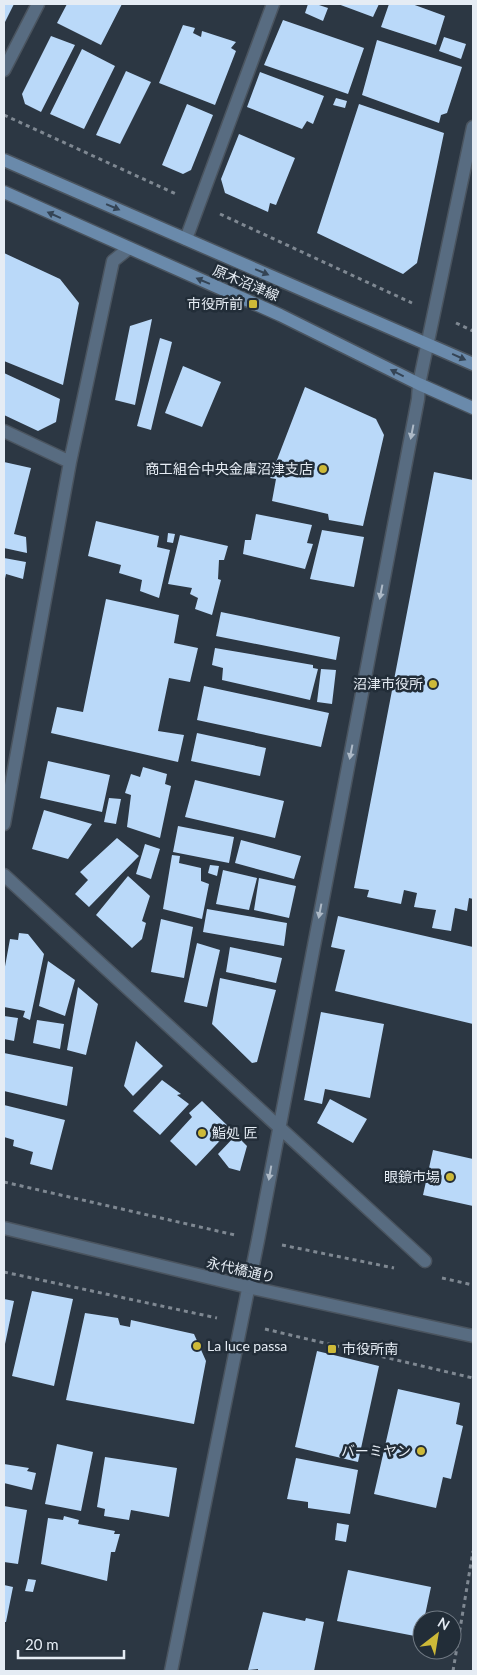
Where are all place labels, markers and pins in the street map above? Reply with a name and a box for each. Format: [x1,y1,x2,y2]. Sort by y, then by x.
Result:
place label: 市役所前 [187,295,243,312]
marker: 市役所前 [247,298,259,310]
place label: 商工組合中央金庫沼津支店 [145,460,313,477]
marker: 商工組合中央金庫沼津支店 [317,463,329,475]
place label: 沼津市役所 [353,675,423,692]
marker: 沼津市役所 [427,678,439,690]
place label: 鮨処 匠 [212,1124,258,1141]
marker: 鮨処 匠 [196,1127,208,1139]
place label: 眼鏡市場 [384,1168,440,1185]
marker: 眼鏡市場 [444,1171,456,1183]
place label: La luce passa [207,1337,287,1354]
marker: La luce passa [191,1340,203,1352]
place label: 市役所南 [342,1340,398,1357]
marker: 市役所南 [326,1343,338,1355]
place label: バーミヤン [341,1442,411,1459]
marker: バーミヤン [415,1445,427,1457]

